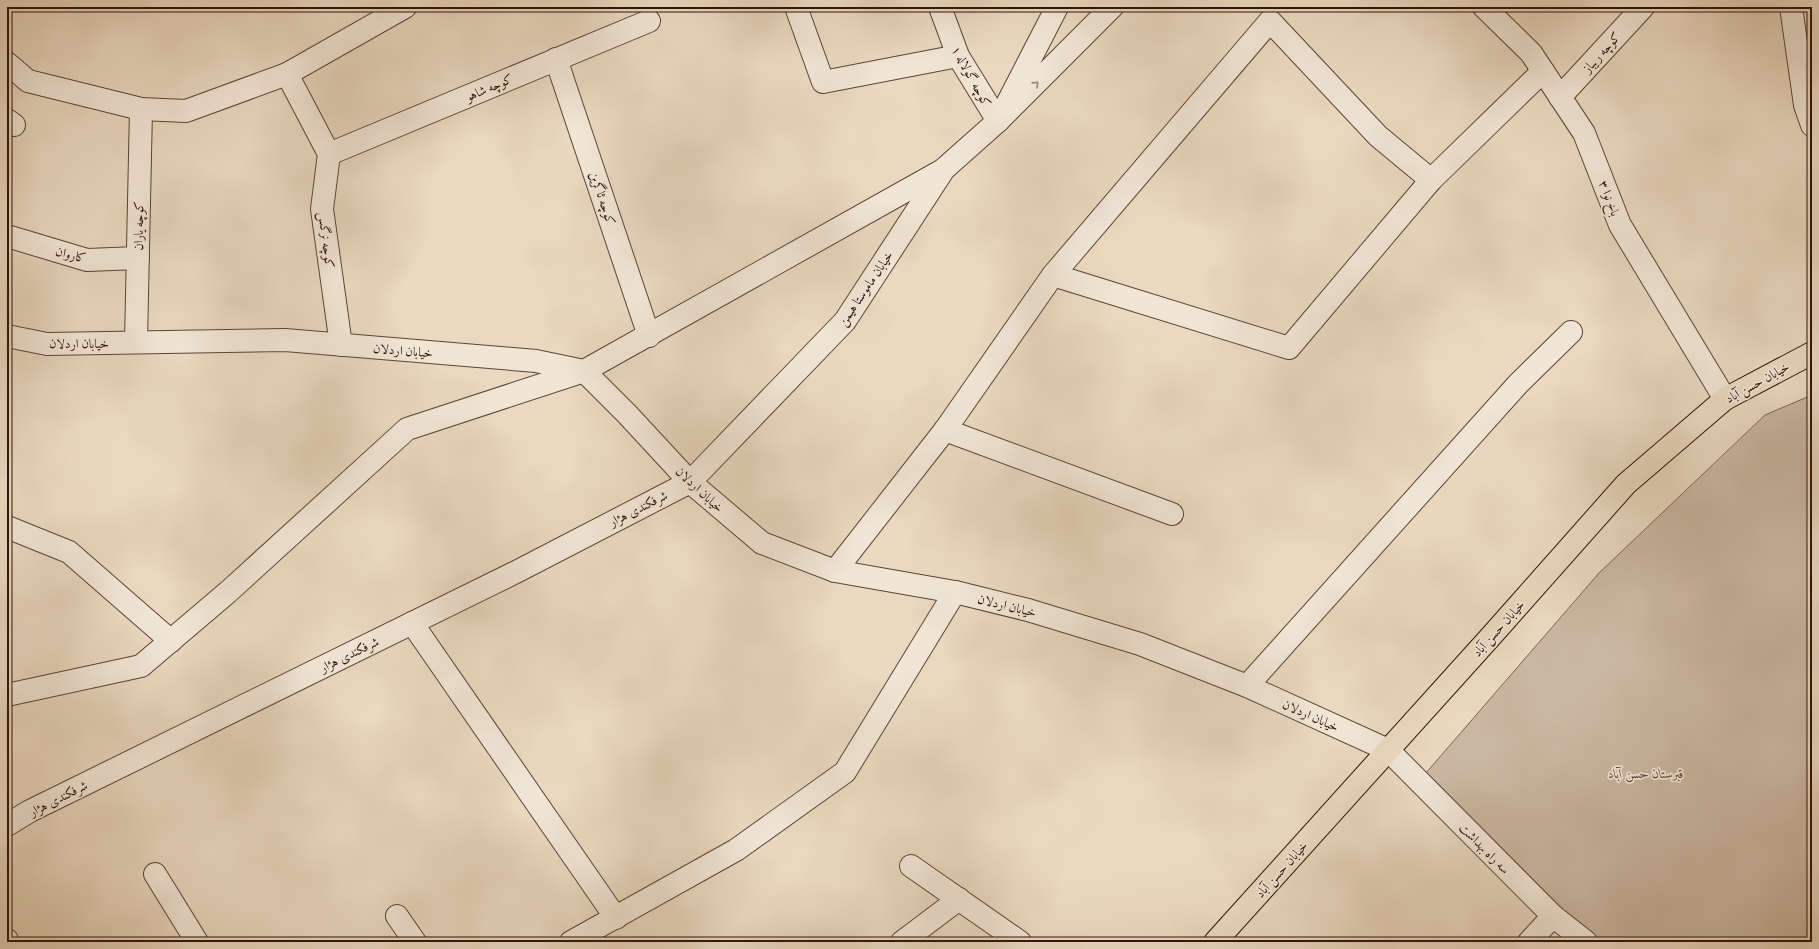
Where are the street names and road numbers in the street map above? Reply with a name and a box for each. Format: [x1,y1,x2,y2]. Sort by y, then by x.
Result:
street label: کوچه ریباز [1578,29,1624,78]
street label: کوچه گولاله ۱ [948,43,994,110]
street label: کوچه شاهو [462,71,515,106]
street label: کوچه ئاگرین [585,169,620,227]
street label: باخ نوا ۳ [1592,178,1623,220]
street label: کوچه یاران [131,201,147,251]
street label: کوچه نرگس [314,211,337,269]
street label: کاروان [54,243,88,267]
street label: خیابان ماموستا هیمن [835,248,898,330]
street label: خیابان اردلان [49,336,109,352]
street label: خیابان اردلان [372,340,433,362]
street label: خیابان حسن آباد [1722,359,1793,408]
street label: خیابان اردلان [672,463,727,516]
street label: شرفکندی هژار [605,487,670,531]
street label: خیابان اردلان [976,591,1038,621]
street label: خیابان حسن آباد [1469,597,1529,661]
street label: شرفکندی هژار [316,634,381,677]
street label: خیابان اردلان [1280,696,1341,735]
street label: شرفکندی هژار [25,777,90,821]
street label: سه راه بهداشت [1456,820,1513,877]
street label: خیابان حسن آباد [1252,838,1312,902]

